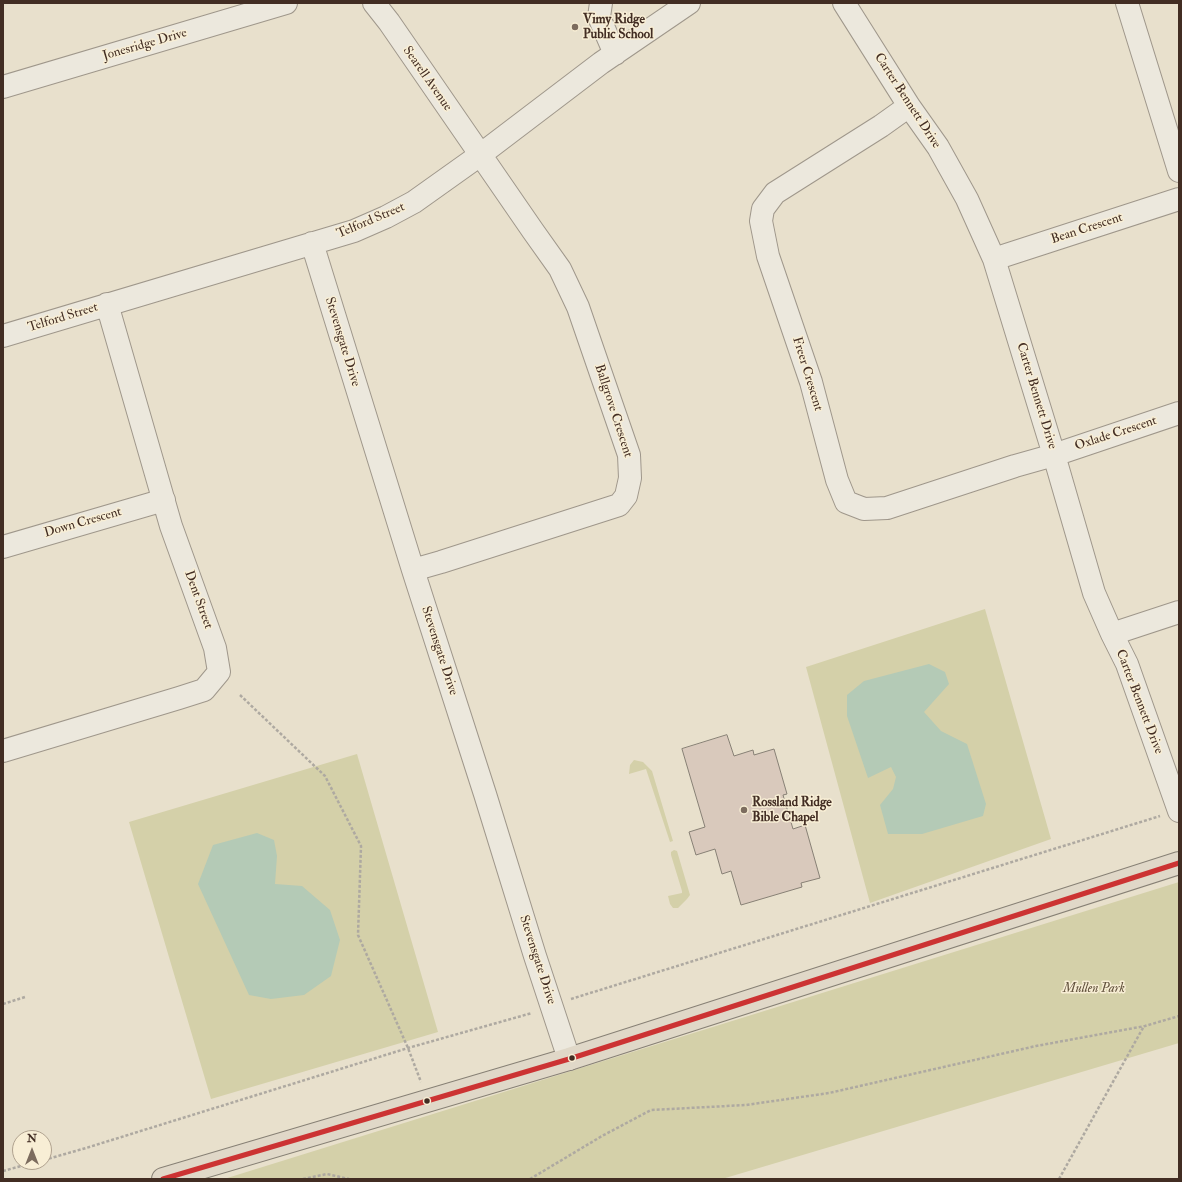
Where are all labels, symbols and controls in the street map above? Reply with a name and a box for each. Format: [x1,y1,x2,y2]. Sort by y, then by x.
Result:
place label: Vimy Ridge Public School [583,12,653,43]
marker: Vimy Ridge Public School [570,22,580,32]
street label: Jonesridge Drive [101,26,189,64]
street label: Searell Avenue [399,44,455,114]
street label: Carter Bennett Drive [870,50,944,152]
street label: Telford Street [335,200,407,242]
street label: Bean Crescent [1049,210,1125,248]
street label: Stevensgate Drive [321,295,363,389]
street label: Telford Street [26,300,100,336]
street label: Freer Crescent [788,335,826,413]
street label: Carter Bennett Drive [1012,341,1060,451]
street label: Ballgrove Crescent [591,362,635,460]
street label: Oxlade Crescent [1073,413,1159,455]
street label: Down Crescent [42,504,124,542]
street label: Dent Street [180,569,216,631]
street label: Stevensgate Drive [417,604,461,698]
street label: Carter Bennett Drive [1112,648,1166,756]
place label: Rossland Ridge Bible Chapel [752,795,832,826]
marker: Rossland Ridge Bible Chapel [739,805,749,815]
street label: Stevensgate Drive [515,913,559,1007]
park label: Mullen Park [1063,981,1125,997]
unlabelled marker [567,1053,577,1063]
unlabelled marker [422,1096,432,1106]
north arrow [12,1130,52,1170]
text: N [27,1132,37,1145]

